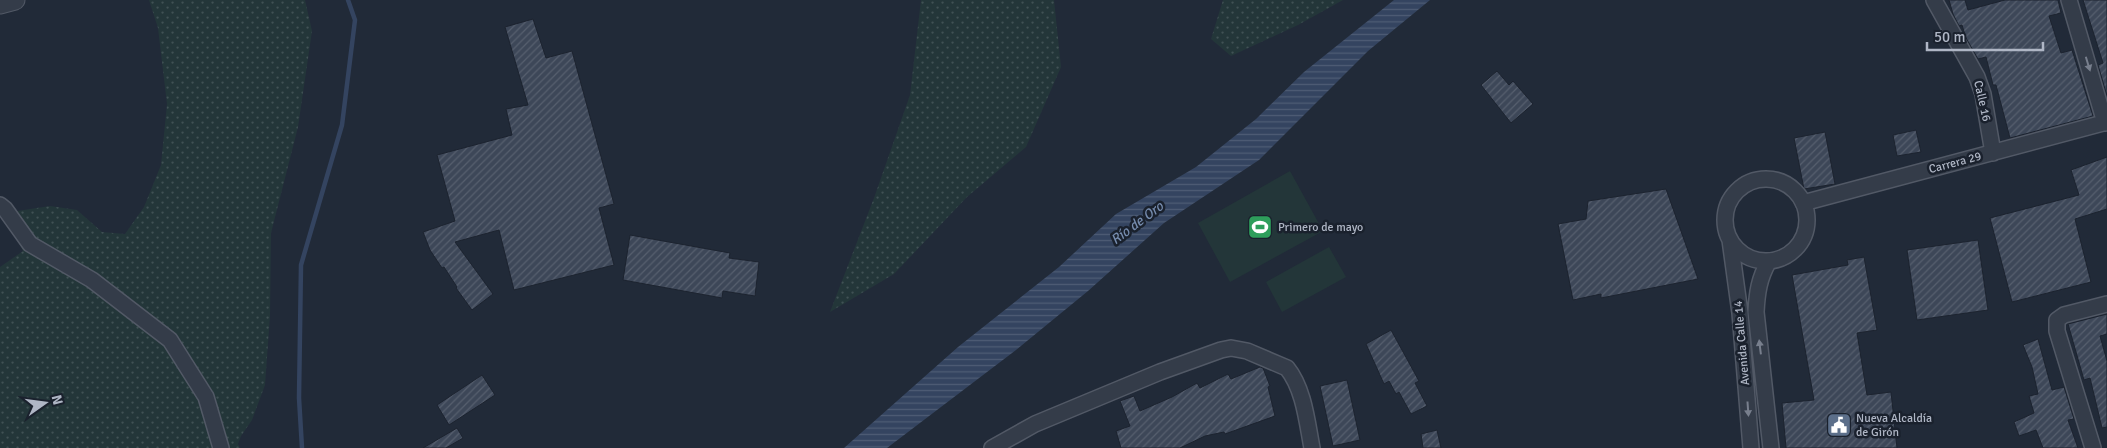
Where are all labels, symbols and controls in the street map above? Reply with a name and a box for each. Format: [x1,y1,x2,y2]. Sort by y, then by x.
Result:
scale bar [1927,20,2043,52]
text: 50 m [1934,28,1965,46]
one-way arrow [2084,56,2092,71]
street label: Calle 16 [1970,79,1994,123]
street label: Carrera 29 [1927,149,1983,177]
water label: Río de Oro [1107,197,1167,248]
sports icon: Primero de mayo [1247,214,1273,240]
place label: Primero de mayo [1278,220,1363,235]
street label: Avenida Calle 14 [1731,299,1753,386]
one-way arrow [1756,339,1764,355]
north arrow [20,378,70,428]
text: N [48,393,67,407]
one-way arrow [1744,401,1752,417]
place label: Nueva Alcaldía de Girón [1856,411,1932,440]
public building icon: Nueva Alcaldía de Girón [1826,412,1852,438]

